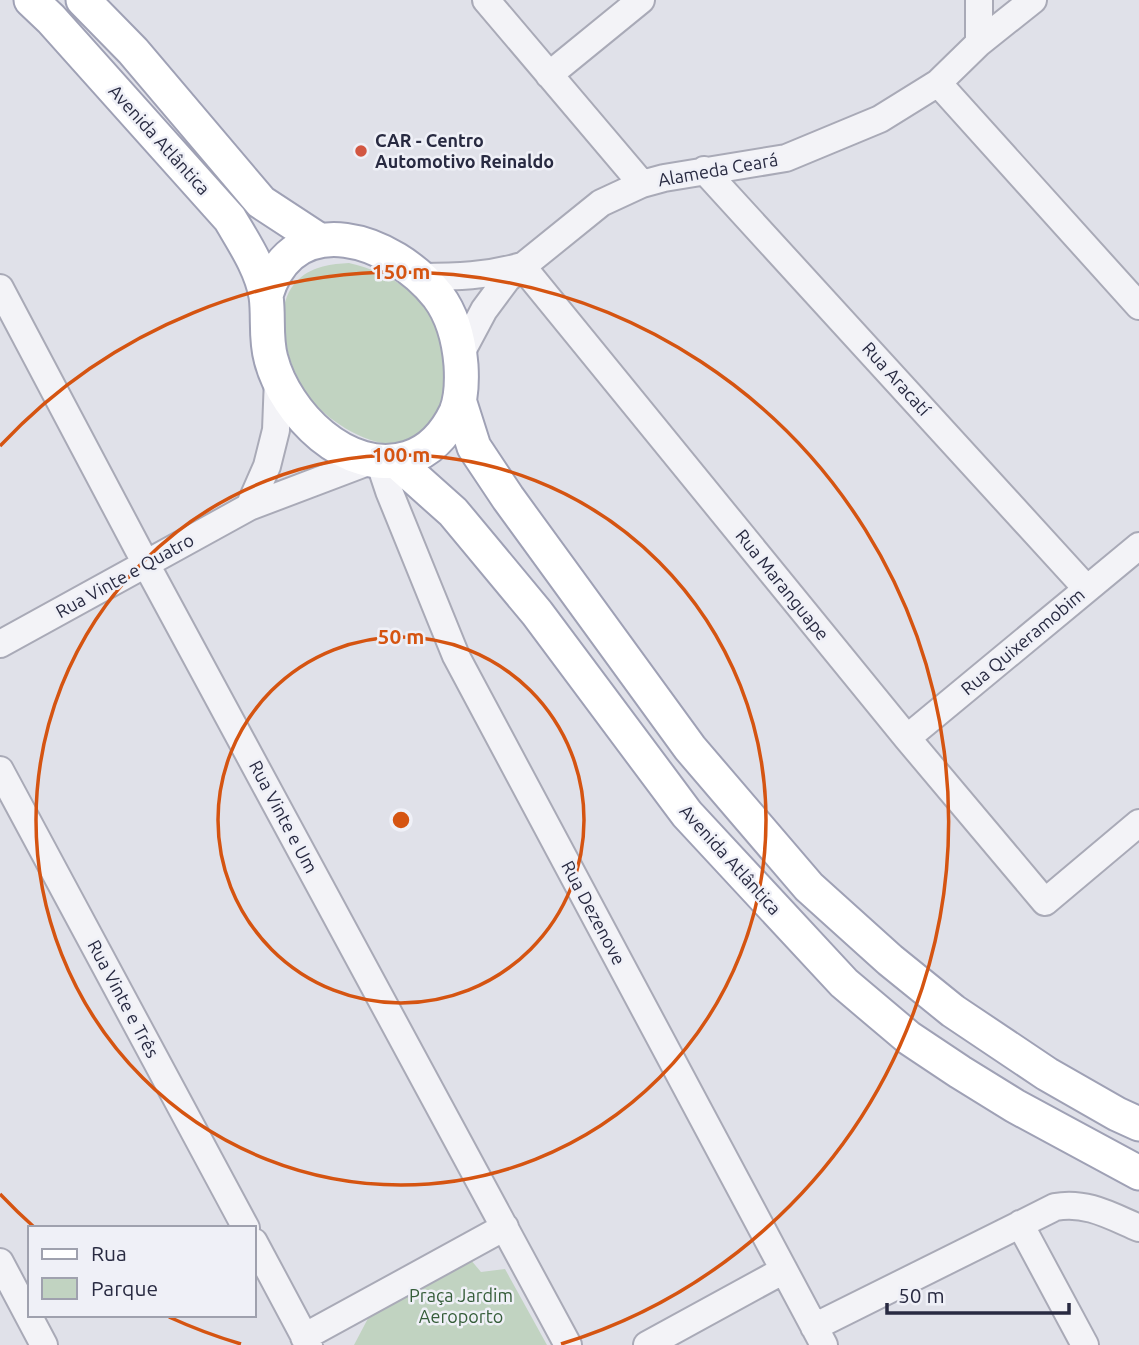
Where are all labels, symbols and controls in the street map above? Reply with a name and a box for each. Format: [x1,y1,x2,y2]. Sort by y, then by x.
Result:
street label: Avenida Atlântica [105,80,214,198]
place label: CAR - Centro Automotivo Reinaldo [375,130,554,171]
marker: CAR - Centro Automotivo Reinaldo [353,143,369,159]
street label: Alameda Ceará [656,149,779,189]
text: 150 m [372,259,430,283]
street label: Rua Aracatí [859,338,935,420]
text: 100 m [372,442,430,466]
street label: Rua Maranguape [732,525,833,644]
street label: Rua Vinte e Quatro [52,529,197,622]
street label: Rua Quixeramobim [957,584,1089,699]
text: 50 m [378,624,424,648]
street label: Rua Vinte e Um [246,757,322,876]
street label: Avenida Atlântica [676,800,785,918]
centre of rings [389,808,413,832]
street label: Rua Dezenove [558,857,630,968]
street label: Rua Vinte e Três [84,936,163,1061]
legend [28,1226,256,1317]
text: Rua [91,1241,127,1265]
scale bar [887,1272,1069,1316]
text: Parque [91,1276,158,1300]
text: 50 m [898,1283,945,1307]
park label: Praça Jardim Aeroporto [409,1285,513,1326]

